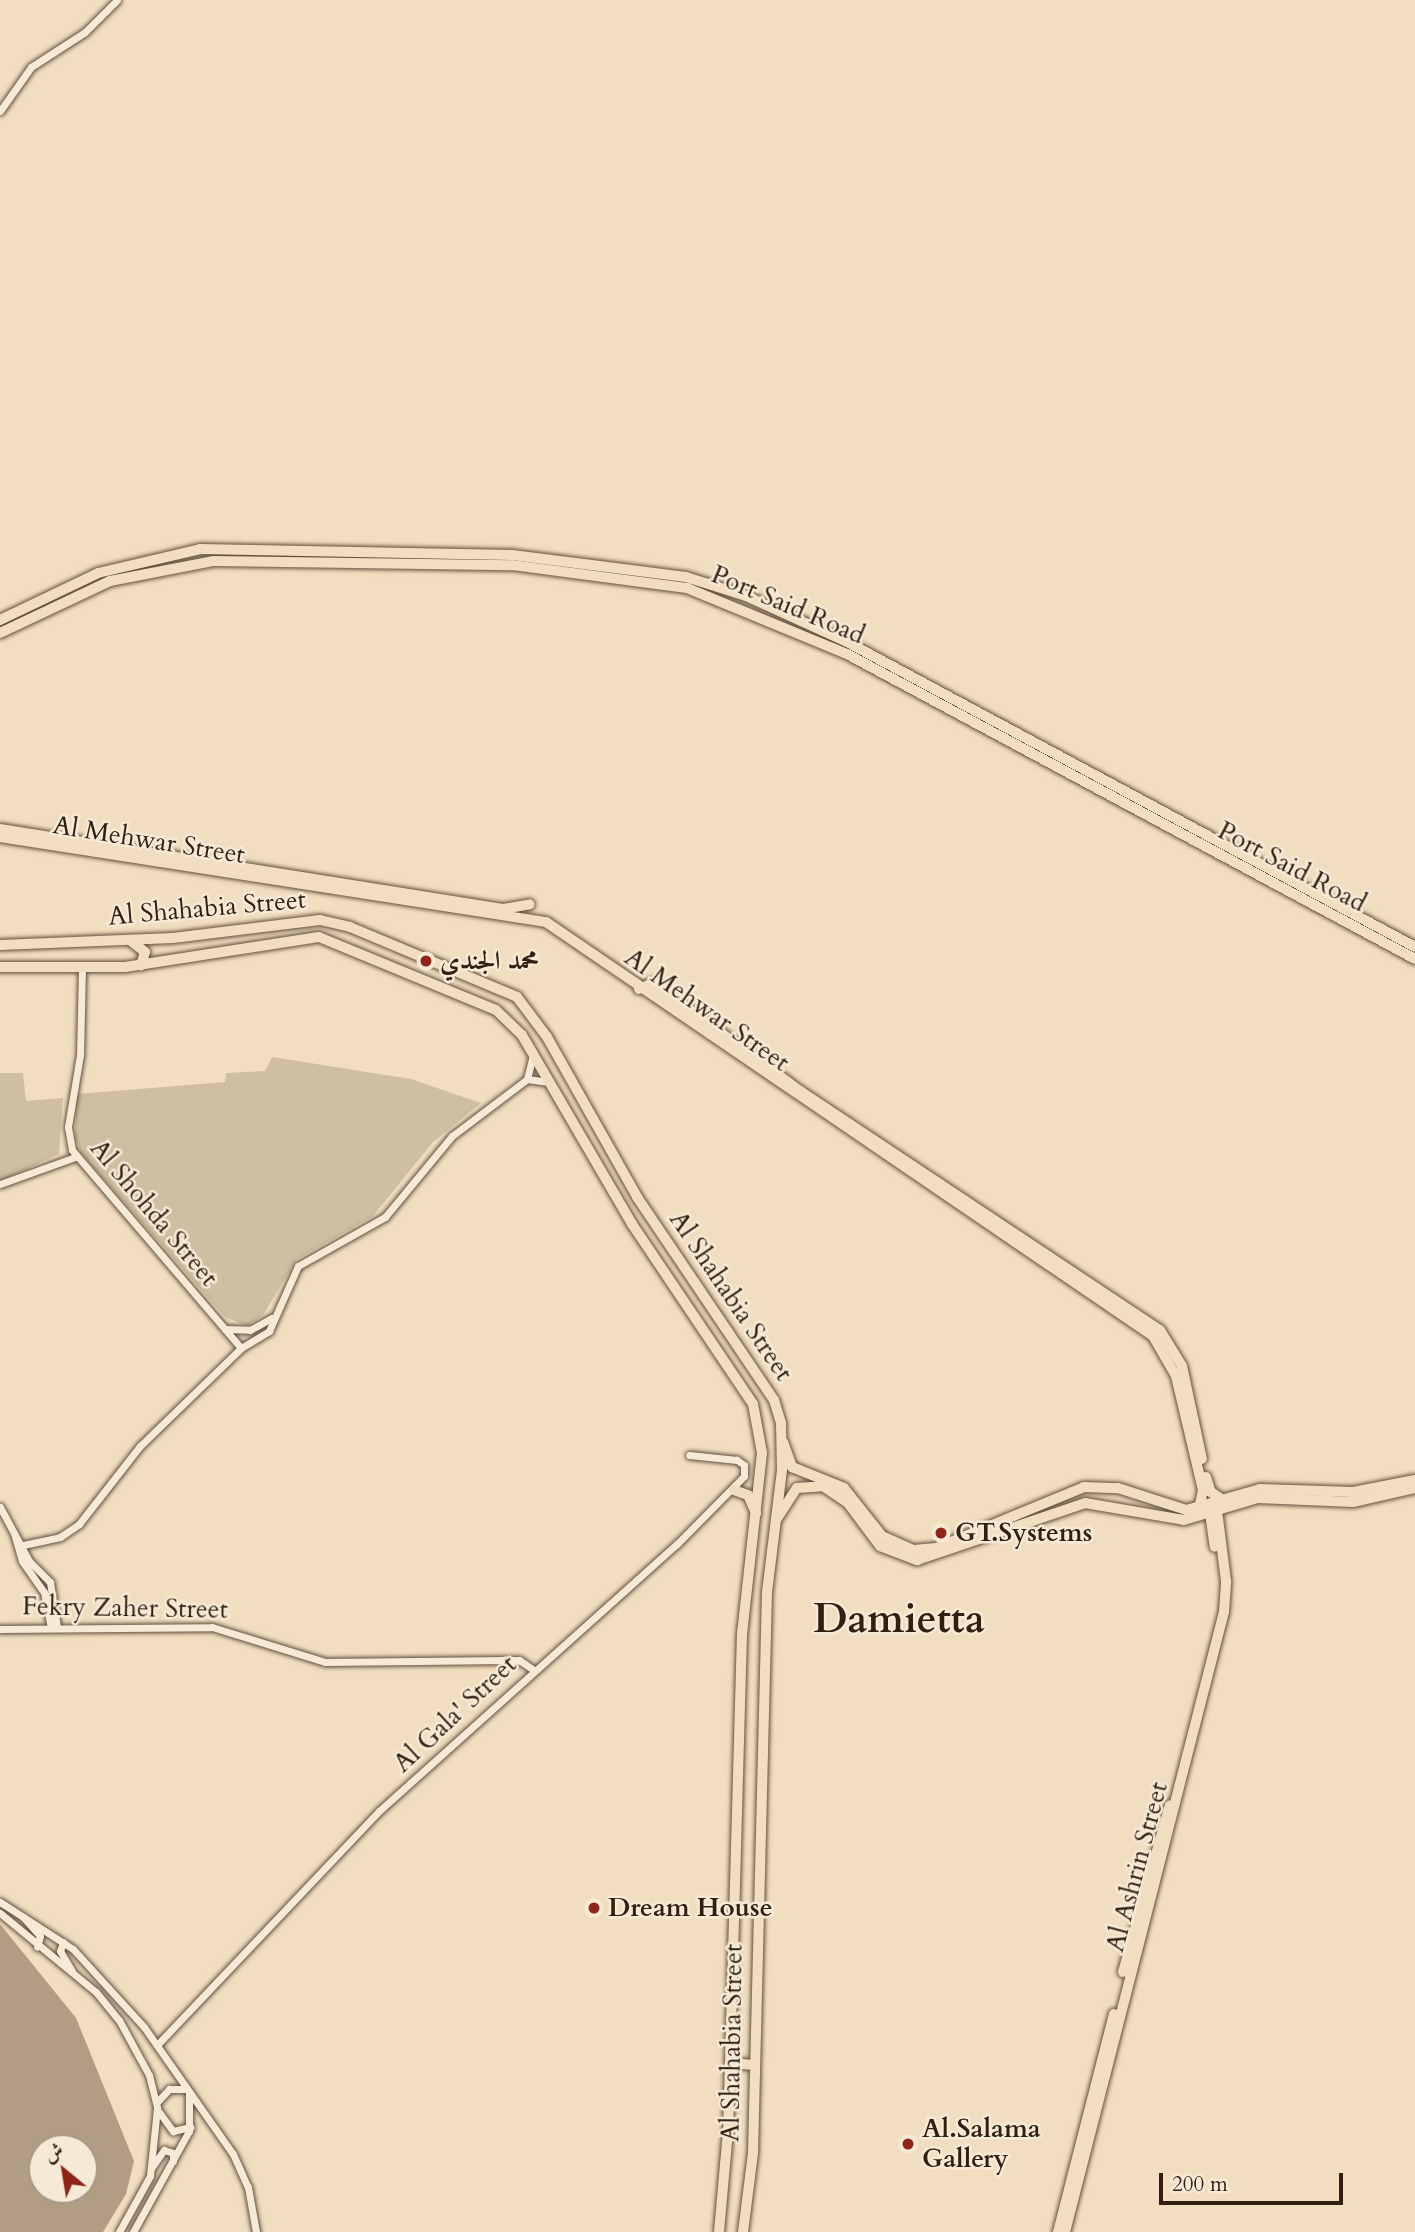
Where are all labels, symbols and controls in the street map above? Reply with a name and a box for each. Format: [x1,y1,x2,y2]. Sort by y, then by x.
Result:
street label: Port Said Road [707,559,869,651]
street label: Al Mehwar Street [51,809,247,871]
street label: Port Said Road [1212,815,1372,919]
street label: Al Shahabia Street [107,884,307,932]
street label: Al Mehwar Street [619,942,795,1078]
place label: محمد الجندي [440,945,539,977]
marker: محمد الجندي [418,953,434,969]
street label: Al Shohda Street [83,1133,225,1293]
street label: Al Shahabia Street [663,1205,799,1387]
place label: GT.Systems [955,1517,1092,1549]
marker: GT.Systems [933,1525,949,1541]
street label: Fekry Zaher Street [22,1591,228,1625]
district label: Damietta [813,1596,985,1644]
street label: Al Gala' Street [387,1649,523,1779]
street label: Al Ashrin Street [1099,1779,1175,1955]
place label: Dream House [608,1892,773,1924]
marker: Dream House [586,1900,602,1916]
street label: Al Shahabia Street [715,1944,749,2142]
place label: Al.Salama Gallery [922,2113,1041,2174]
north arrow [28,2134,98,2204]
marker: Al.Salama Gallery [900,2136,916,2152]
text: ش [39,2137,68,2169]
scale bar [1163,2158,1347,2202]
text: 200 m [1172,2170,1228,2199]

